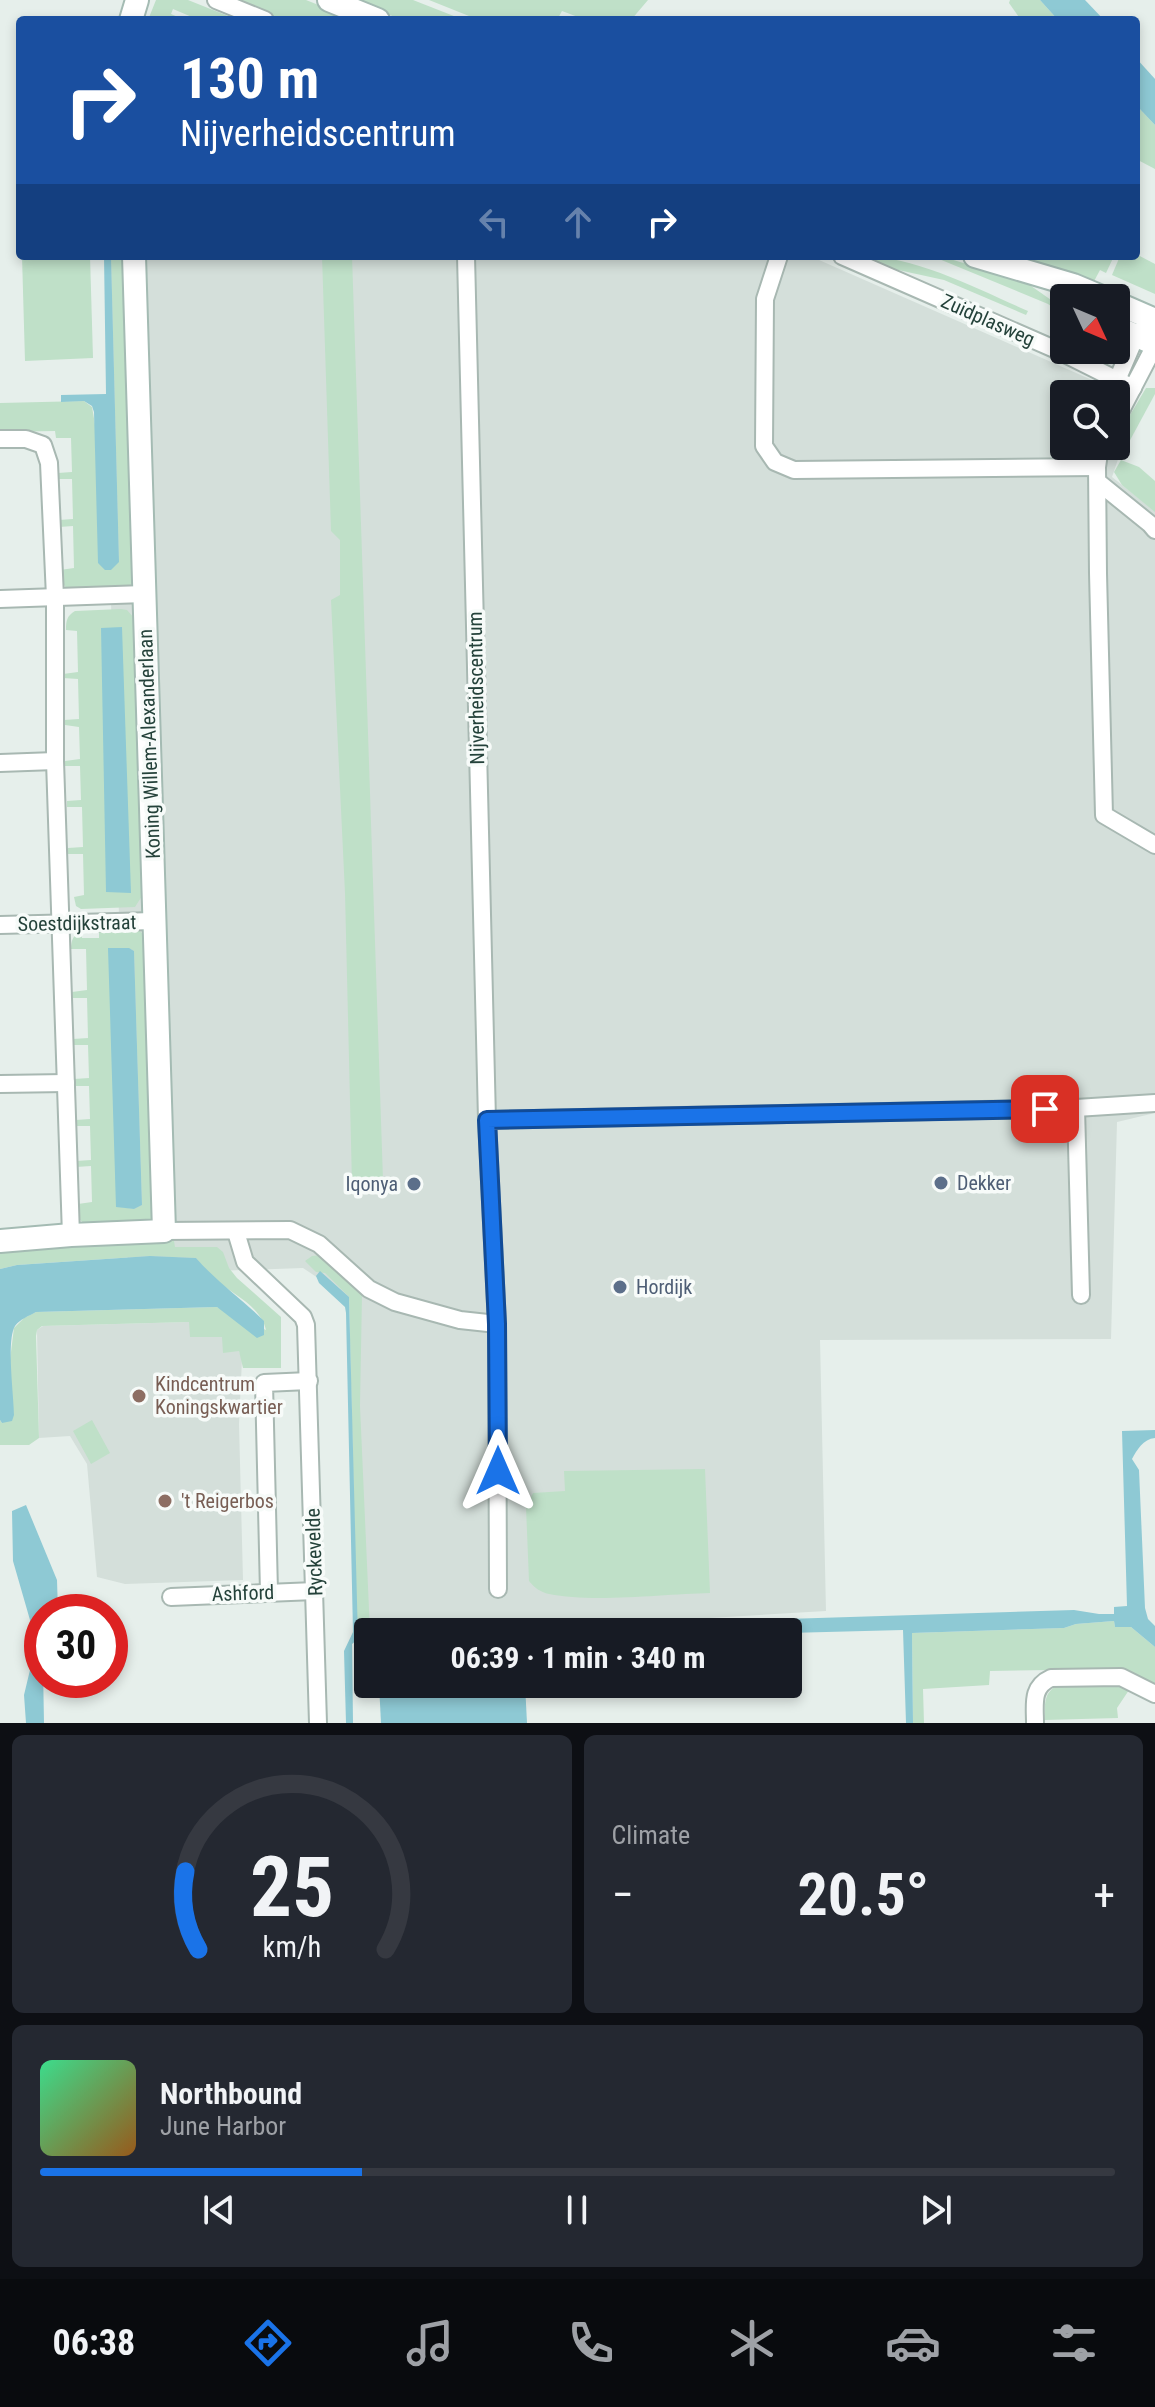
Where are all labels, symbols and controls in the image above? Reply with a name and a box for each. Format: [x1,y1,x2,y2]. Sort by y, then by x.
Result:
text: 130 m [180,46,319,112]
icon: right [48,48,152,152]
text: Nijverheidscentrum [180,113,456,155]
icon: left [472,200,516,244]
icon: ahead [556,200,600,244]
icon: right [640,200,684,244]
north arrow [1050,284,1130,364]
map controls [1050,284,1130,460]
street label: Zuidplasweg [938,289,1038,351]
button: search [1050,380,1130,460]
street label: Nijverheidscentrum [463,611,489,765]
street label: Koning Willem-Alexanderlaan [133,629,165,859]
street label: Soestdijkstraat [17,910,137,936]
pin [1011,1075,1079,1143]
icon: arrive [1023,1087,1067,1131]
place label: Dekker [957,1171,1011,1195]
place label: Iqonya [346,1172,398,1196]
marker: Dekker [932,1174,950,1192]
marker: Iqonya [405,1175,423,1193]
place label: Hordijk [636,1275,692,1299]
marker: Hordijk [611,1278,629,1296]
place label: Kindcentrum Koningskwartier [155,1372,283,1419]
marker: Kindcentrum Koningskwartier [130,1387,148,1405]
position arrow [456,1429,540,1513]
place label: 't Reigerbos [181,1489,274,1513]
marker: 't Reigerbos [156,1492,174,1510]
street label: Ryckevelde [300,1508,328,1596]
street label: Ashford [211,1580,275,1606]
speed limit sign: 30 [24,1594,128,1698]
text: 06:39 · 1 min · 340 m [451,1640,705,1675]
text: Climate [612,1820,690,1850]
text: 25 [250,1839,334,1936]
text: 20.5° [797,1859,929,1930]
text: − [612,1869,634,1921]
text: + [1093,1869,1115,1921]
text: km/h [262,1930,321,1964]
text: Northbound [160,2076,302,2111]
text: June Harbor [160,2111,286,2141]
icon: previous [197,2188,241,2232]
icon: pause [555,2188,599,2232]
icon: next [914,2188,958,2232]
icon: directions [240,2315,296,2371]
icon: music [402,2315,458,2371]
icon: phone [563,2315,619,2371]
icon: climate [724,2315,780,2371]
icon: car [885,2315,941,2371]
icon: filters [1046,2315,1102,2371]
text: 06:38 [53,2322,135,2364]

